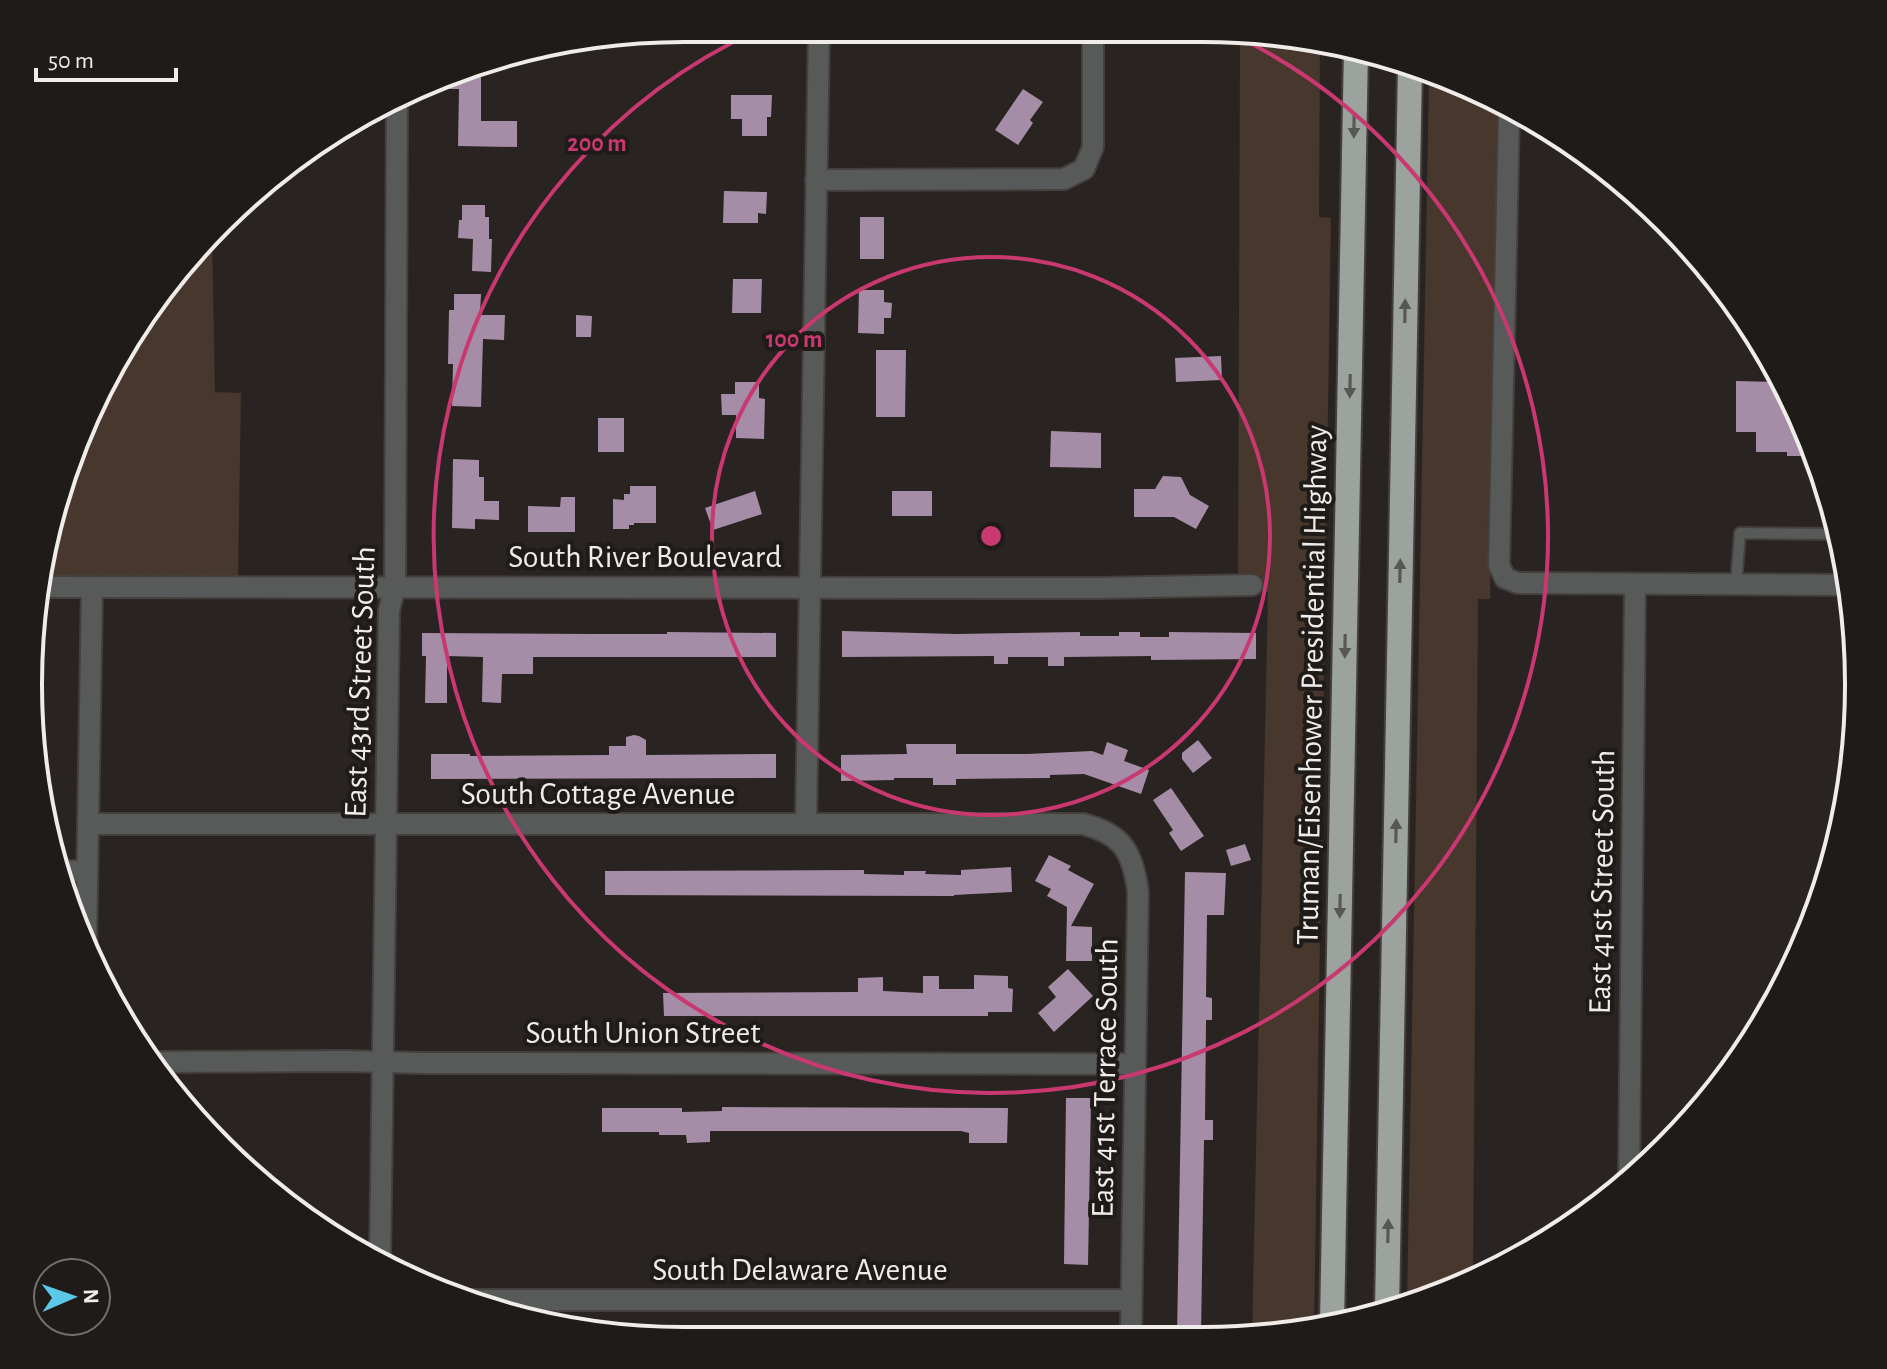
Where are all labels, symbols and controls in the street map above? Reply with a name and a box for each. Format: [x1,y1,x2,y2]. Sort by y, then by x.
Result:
scale bar [36,32,176,82]
text: 50 m [48,49,94,73]
one-way arrow [1348,114,1361,139]
text: 200 m [567,132,627,156]
one-way arrow [1399,298,1412,323]
text: 100 m [766,328,822,352]
one-way arrow [1343,374,1356,399]
street label: Truman/Eisenhower Presidential Highway [1291,424,1333,945]
centre of rings [977,522,1005,550]
street label: South River Boulevard [508,541,782,573]
street label: East 43rd Street South [339,546,381,818]
one-way arrow [1394,558,1407,583]
one-way arrow [1339,634,1351,659]
street label: East 41st Street South [1584,749,1620,1015]
street label: South Cottage Avenue [461,778,735,810]
one-way arrow [1389,818,1402,843]
one-way arrow [1334,894,1346,919]
street label: East 41st Terrace South [1087,938,1123,1218]
street label: South Union Street [526,1017,760,1049]
one-way arrow [1382,1218,1395,1243]
street label: South Delaware Avenue [652,1254,948,1286]
north arrow [32,1257,112,1337]
text: N [80,1288,102,1304]

